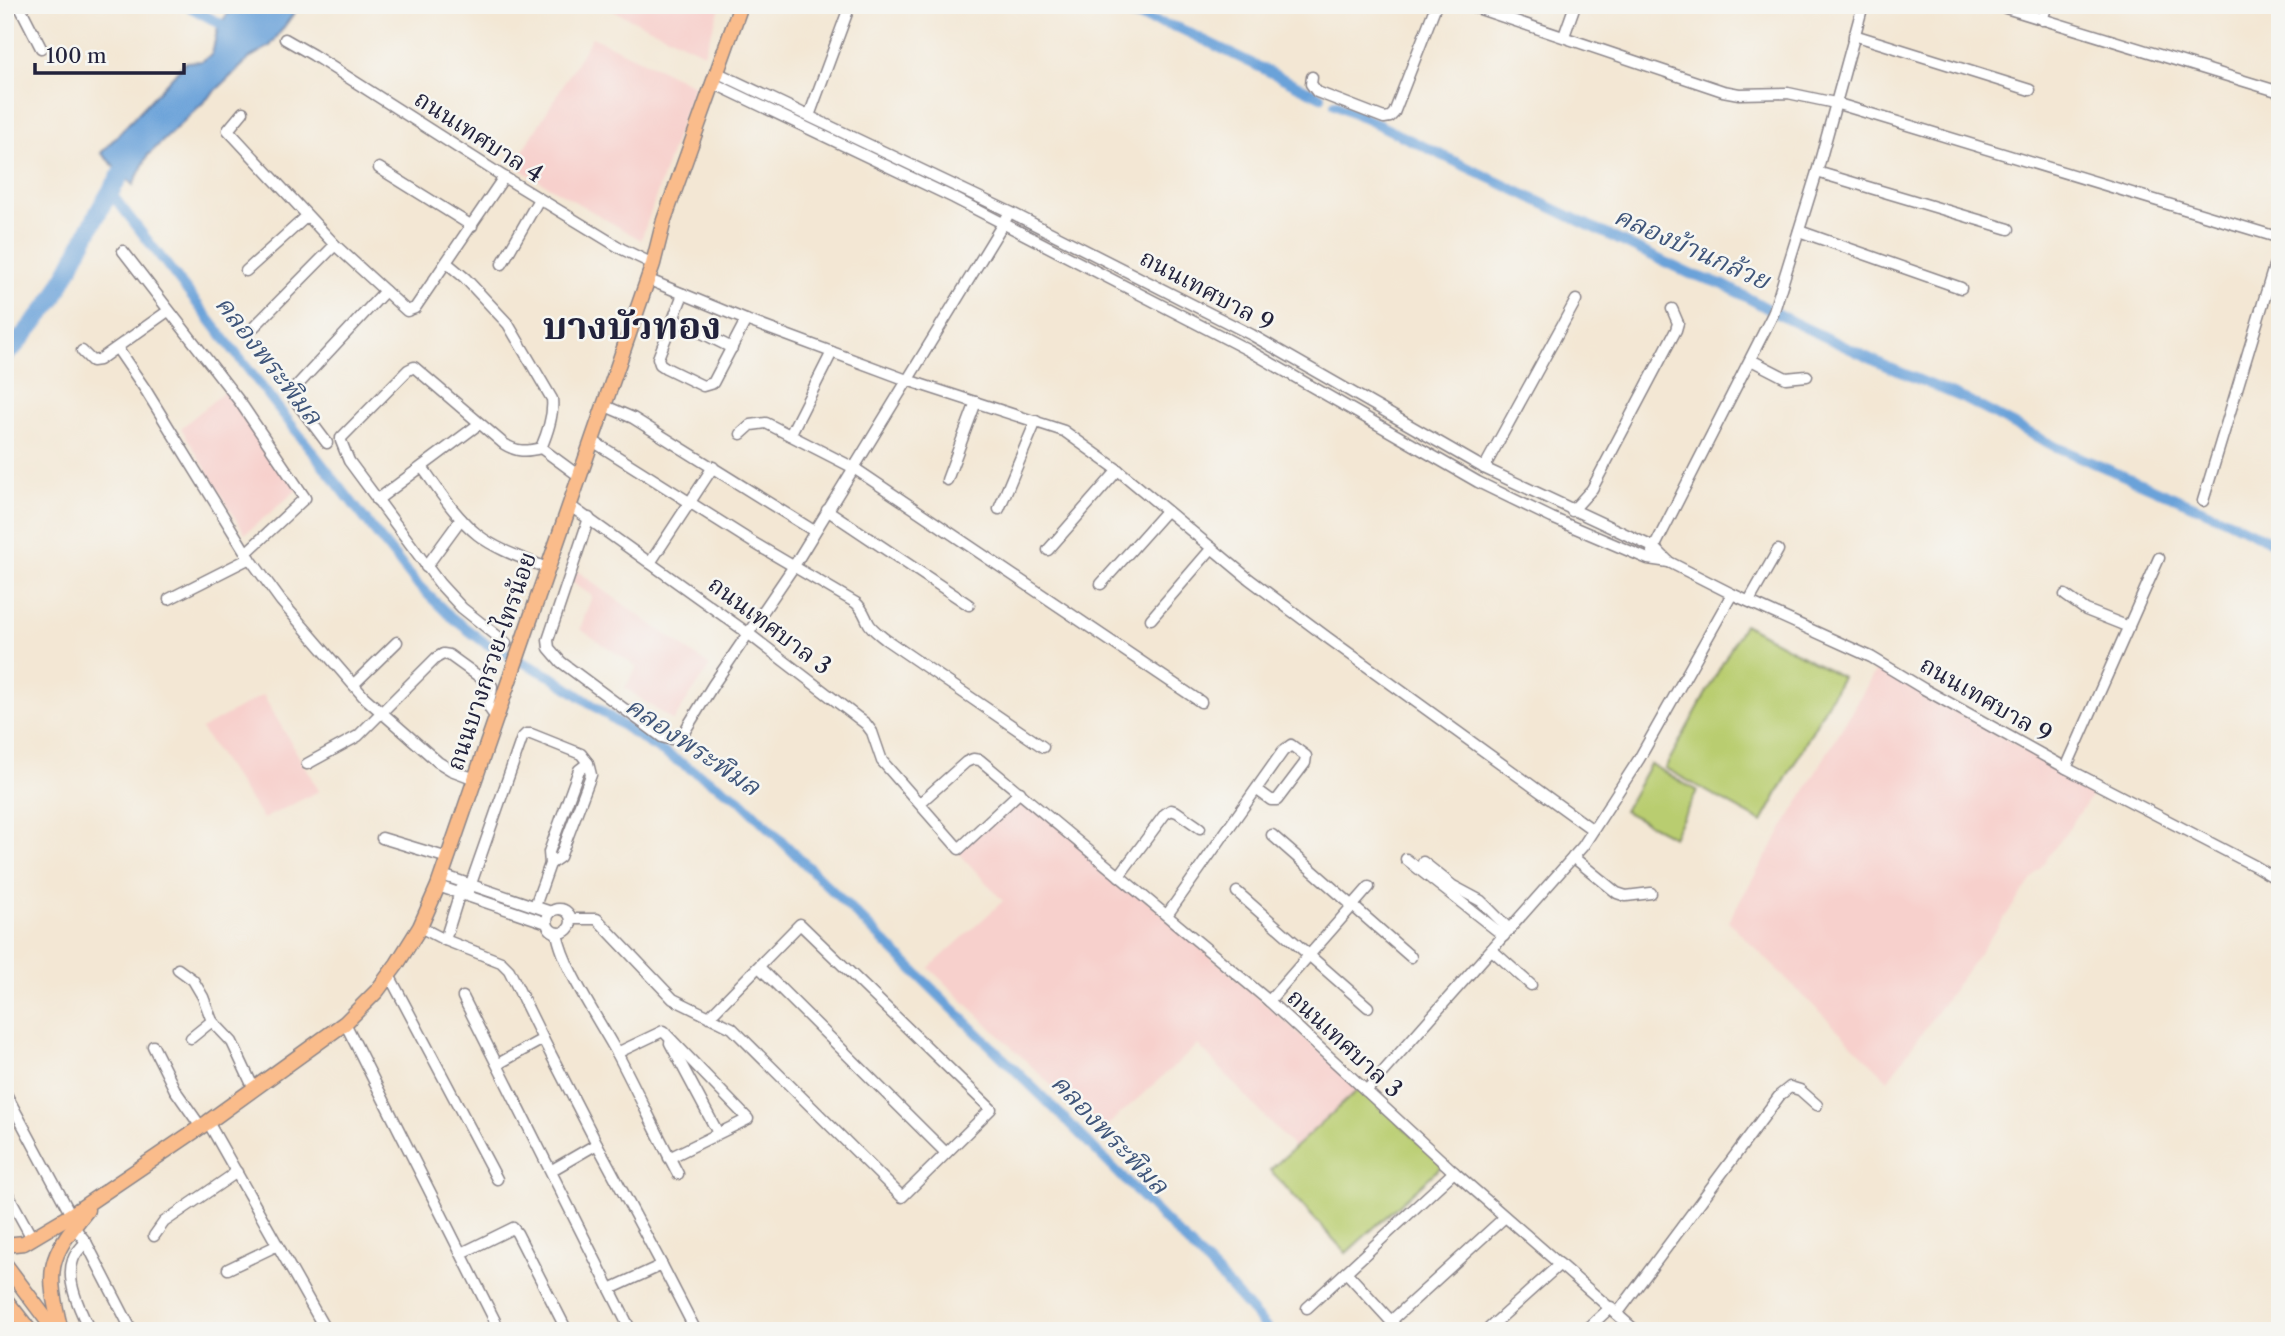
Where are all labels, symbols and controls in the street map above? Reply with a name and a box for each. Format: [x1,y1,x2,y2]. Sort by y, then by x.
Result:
scale bar [35,32,184,76]
text: 100 m [46,43,107,68]
street label: ถนนเทศบาล 4 [409,84,549,188]
water label: คลองบ้านกล้วย [1609,199,1776,297]
street label: ถนนเทศบาล 9 [1135,243,1279,337]
water label: คลองพระพิมล [208,289,330,432]
district label: บางบัวทอง [543,302,721,349]
street label: ถนนบางกรวย-ไทรน้อย [437,547,542,774]
street label: ถนนเทศบาล 3 [703,569,837,681]
street label: ถนนเทศบาล 9 [1915,650,2057,748]
water label: คลองพระพิมล [620,689,768,804]
street label: ถนนเทศบาล 3 [1282,982,1408,1104]
water label: คลองพระพิมล [1044,1067,1177,1202]

